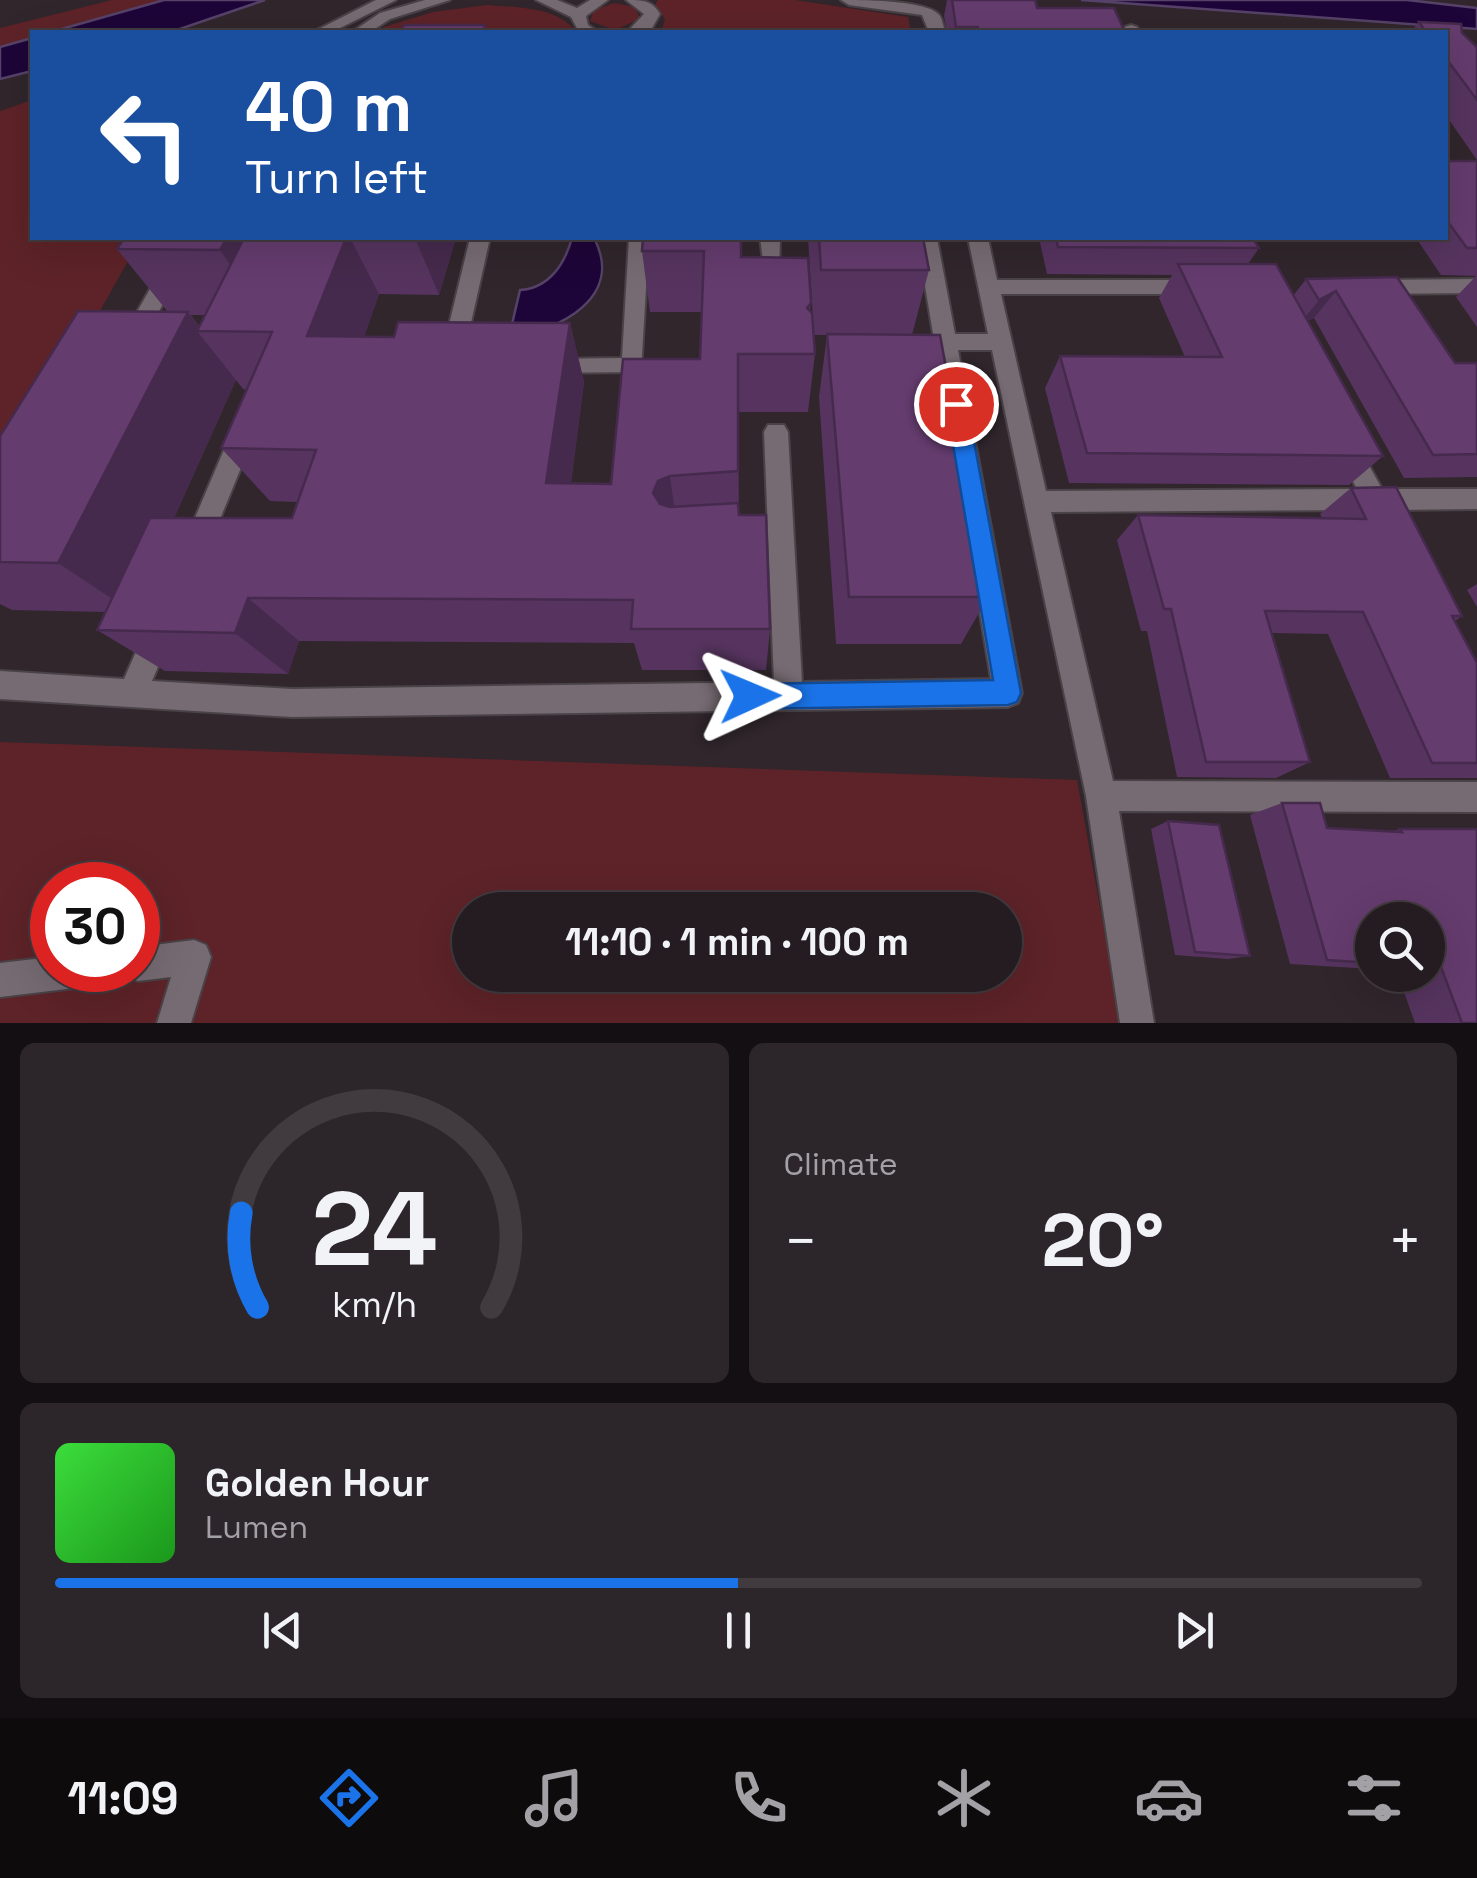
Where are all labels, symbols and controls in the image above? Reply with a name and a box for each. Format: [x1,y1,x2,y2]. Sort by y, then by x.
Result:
text: 40 m [245,62,412,151]
icon: left [80,70,210,200]
text: Turn left [245,149,428,206]
pin [914,362,999,447]
icon: arrive [929,377,984,432]
position arrow [698,644,802,748]
speed limit sign: 30 [30,862,160,992]
map controls [1355,902,1445,992]
button: search [1355,902,1445,992]
text: 11:10 · 1 min · 100 m [565,918,909,966]
text: Climate [784,1144,898,1184]
text: 24 [311,1163,437,1295]
text: 20° [1041,1192,1164,1288]
text: − [784,1206,818,1276]
text: + [1388,1206,1422,1276]
text: km/h [332,1282,417,1327]
text: Golden Hour [205,1459,429,1507]
text: Lumen [205,1507,308,1547]
icon: previous [255,1603,310,1658]
icon: pause [711,1603,766,1658]
icon: next [1167,1603,1222,1658]
icon: directions [314,1763,384,1833]
icon: music [519,1763,589,1833]
icon: phone [724,1763,794,1833]
icon: climate [929,1763,999,1833]
icon: car [1134,1763,1204,1833]
icon: filters [1339,1763,1409,1833]
text: 11:09 [68,1770,179,1827]

